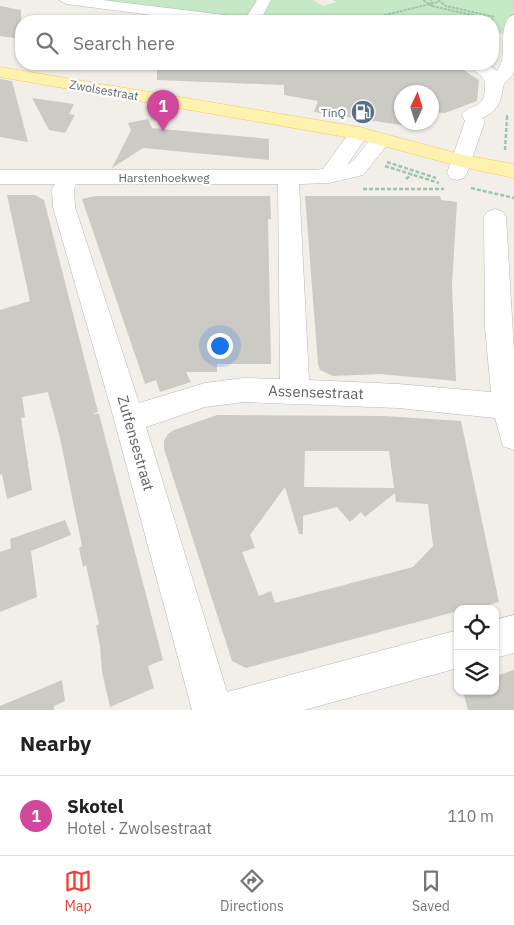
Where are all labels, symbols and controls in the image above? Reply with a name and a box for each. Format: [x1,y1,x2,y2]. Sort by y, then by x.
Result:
search box [15,15,499,70]
icon: search [33,29,61,57]
text: Search here [73,31,175,55]
street label: Zwolsestraat [68,77,140,103]
north arrow [394,85,439,130]
pin: 1 [147,90,179,131]
fuel station icon: TinQ [350,99,376,125]
place label: TinQ [321,105,346,120]
street label: Harstenhoekweg [118,170,210,185]
your location [207,333,233,359]
street label: Assensestraat [268,381,364,403]
street label: Zutfensestraat [113,393,159,493]
map controls [454,605,499,695]
button: locate [454,605,499,650]
button: layers [454,650,499,695]
text: Nearby [20,729,91,757]
text: Skotel [67,794,124,818]
text: 1 [31,806,41,826]
text: 110 m [447,806,494,826]
text: Hotel · Zwolsestraat [67,818,212,838]
tab: Map [64,867,92,915]
tab: Directions [220,867,284,915]
tab: Saved [412,867,450,915]

